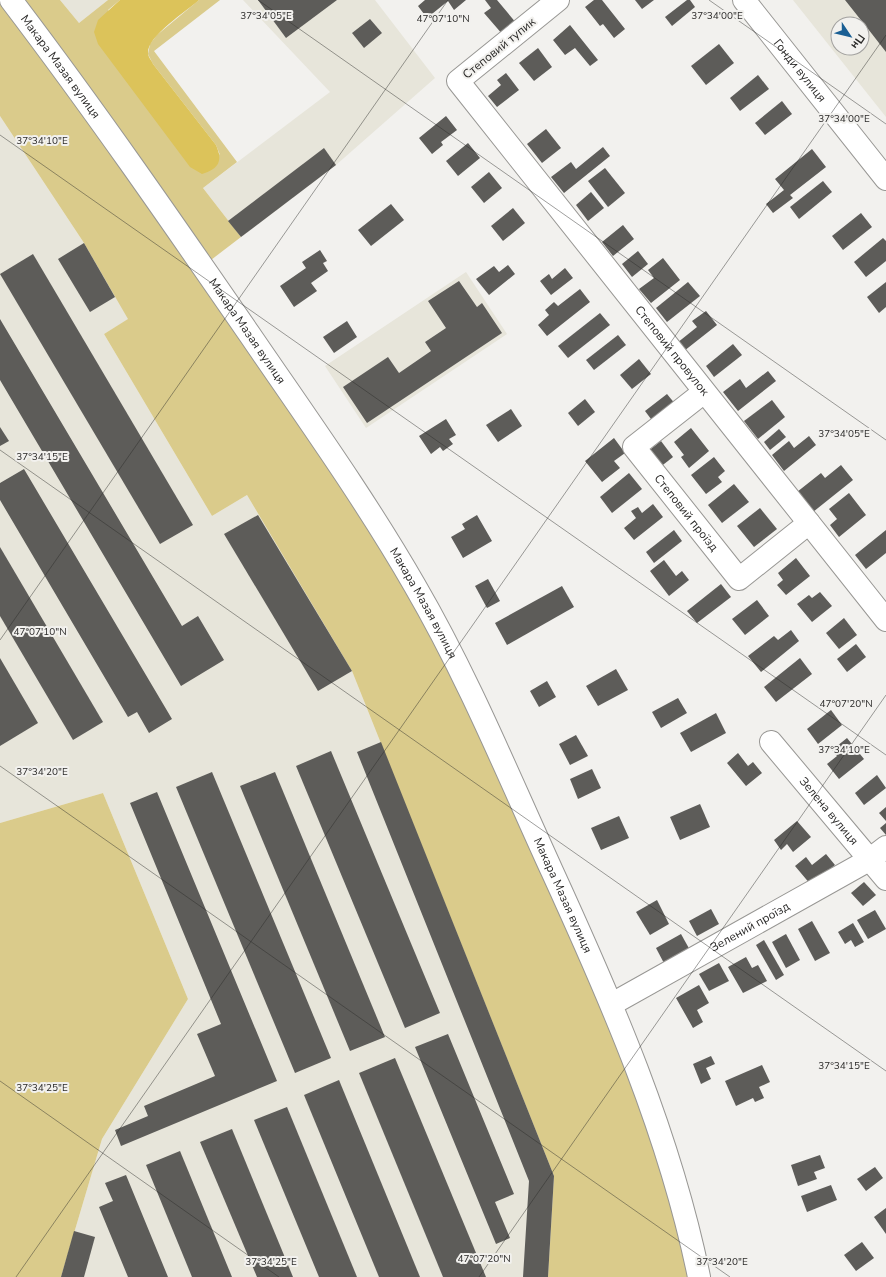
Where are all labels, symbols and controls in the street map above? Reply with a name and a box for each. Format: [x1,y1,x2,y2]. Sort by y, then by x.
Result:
text: 37°34'05"E [240,9,292,23]
text: 37°34'00"E [691,9,743,23]
street label: Макара Мазая вулиця [17,12,104,122]
text: 47°07'10"N [416,12,470,26]
street label: Степовий тупик [459,13,539,82]
north arrow [830,16,870,56]
text: Пн [847,31,868,52]
street label: Гонди вулиця [770,36,830,105]
text: 37°34'00"E [818,112,870,126]
text: 37°34'10"E [16,134,68,148]
street label: Макара Мазая вулиця [205,275,289,387]
street label: Степовий провулок [631,302,713,400]
text: 37°34'05"E [818,427,870,441]
text: 37°34'15"E [16,450,68,464]
street label: Степовий проїзд [651,471,722,555]
street label: Макара Мазая вулиця [386,544,461,661]
text: 47°07'10"N [13,625,67,639]
text: 47°07'20"N [819,697,873,711]
text: 37°34'10"E [818,743,870,757]
text: 37°34'20"E [16,765,68,779]
street label: Зелена вулиця [796,774,862,848]
street label: Макара Мазая вулиця [530,835,596,955]
street label: Зелений проїзд [707,898,792,955]
text: 37°34'15"E [818,1059,870,1073]
text: 37°34'25"E [16,1081,68,1095]
text: 47°07'20"N [457,1252,511,1266]
text: 37°34'25"E [245,1255,297,1269]
text: 37°34'20"E [696,1255,748,1269]

